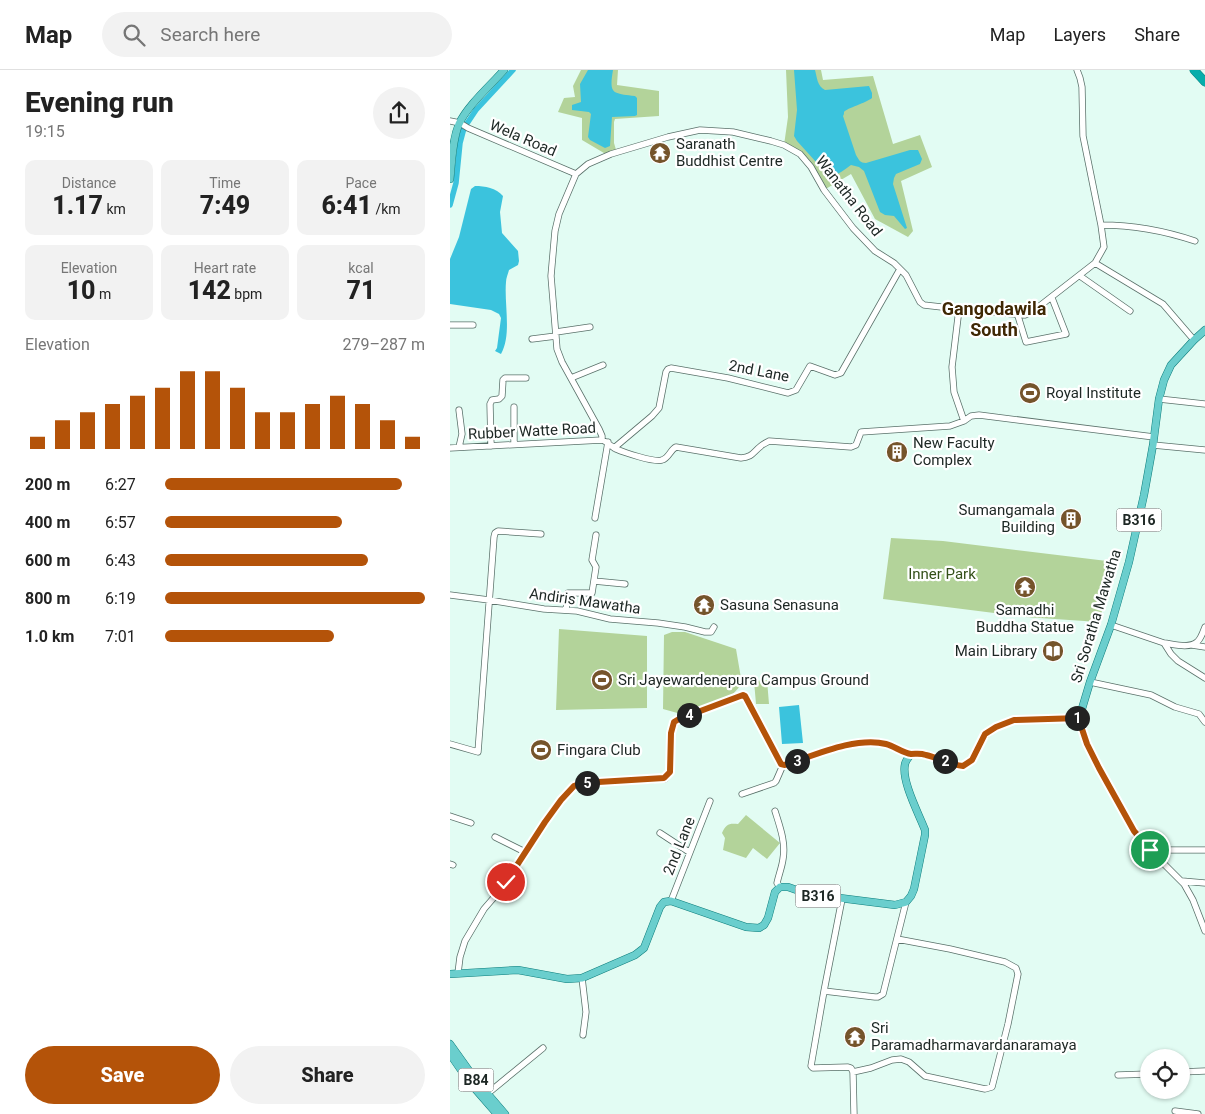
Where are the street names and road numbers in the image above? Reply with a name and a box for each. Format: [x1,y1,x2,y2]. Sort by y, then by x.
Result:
street label: Wela Road [487,116,559,160]
street label: Wanatha Road [812,152,886,240]
street label: 2nd Lane [727,356,791,386]
street label: Rubber Watte Road [467,419,597,443]
road number: B316 [1116,508,1162,532]
street label: Sri Soratha Mawatha [1067,547,1125,685]
street label: Andiris Mawatha [528,584,642,618]
street label: 2nd Lane [659,814,699,878]
road number: B316 [796,884,840,908]
road number: B84 [458,1068,494,1092]

